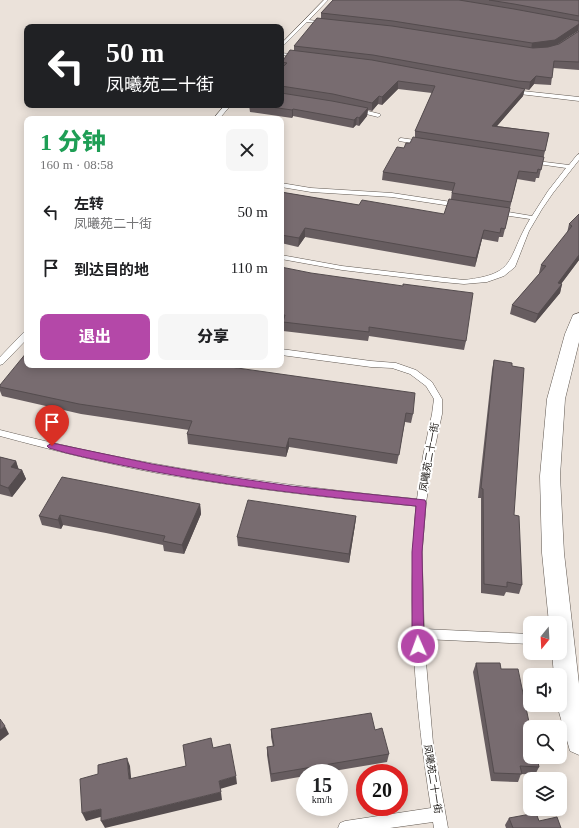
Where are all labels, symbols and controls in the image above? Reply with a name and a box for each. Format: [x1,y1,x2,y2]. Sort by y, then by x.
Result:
text: 50 m [106,37,164,68]
icon: left [40,40,92,92]
text: 凤曦苑二十街 [106,75,214,95]
text: 1 分钟 [40,129,106,155]
button: close [226,129,268,171]
text: 160 m · 08:58 [40,157,113,172]
text: 左转 [74,196,104,212]
icon: left [40,201,62,223]
text: 50 m [238,204,268,220]
text: 凤曦苑二十街 [74,216,152,231]
icon: arrive [40,257,62,279]
text: 110 m [231,260,268,276]
text: 到达目的地 [74,262,149,278]
button: 退出 [40,314,150,360]
button: 分享 [158,314,268,360]
pin [35,405,69,446]
icon: arrive [41,411,63,433]
street label: 凤曦苑二十一街 [418,422,440,492]
north arrow [523,616,567,660]
map controls [523,616,567,816]
position arrow [397,625,439,667]
button: sound [523,668,567,712]
button: search [523,720,567,764]
street label: 凤曦苑二十一街 [422,744,444,814]
speed limit sign: 20 [356,764,408,816]
button: layers [523,772,567,816]
text: 15 [312,774,332,796]
text: km/h [312,794,332,805]

